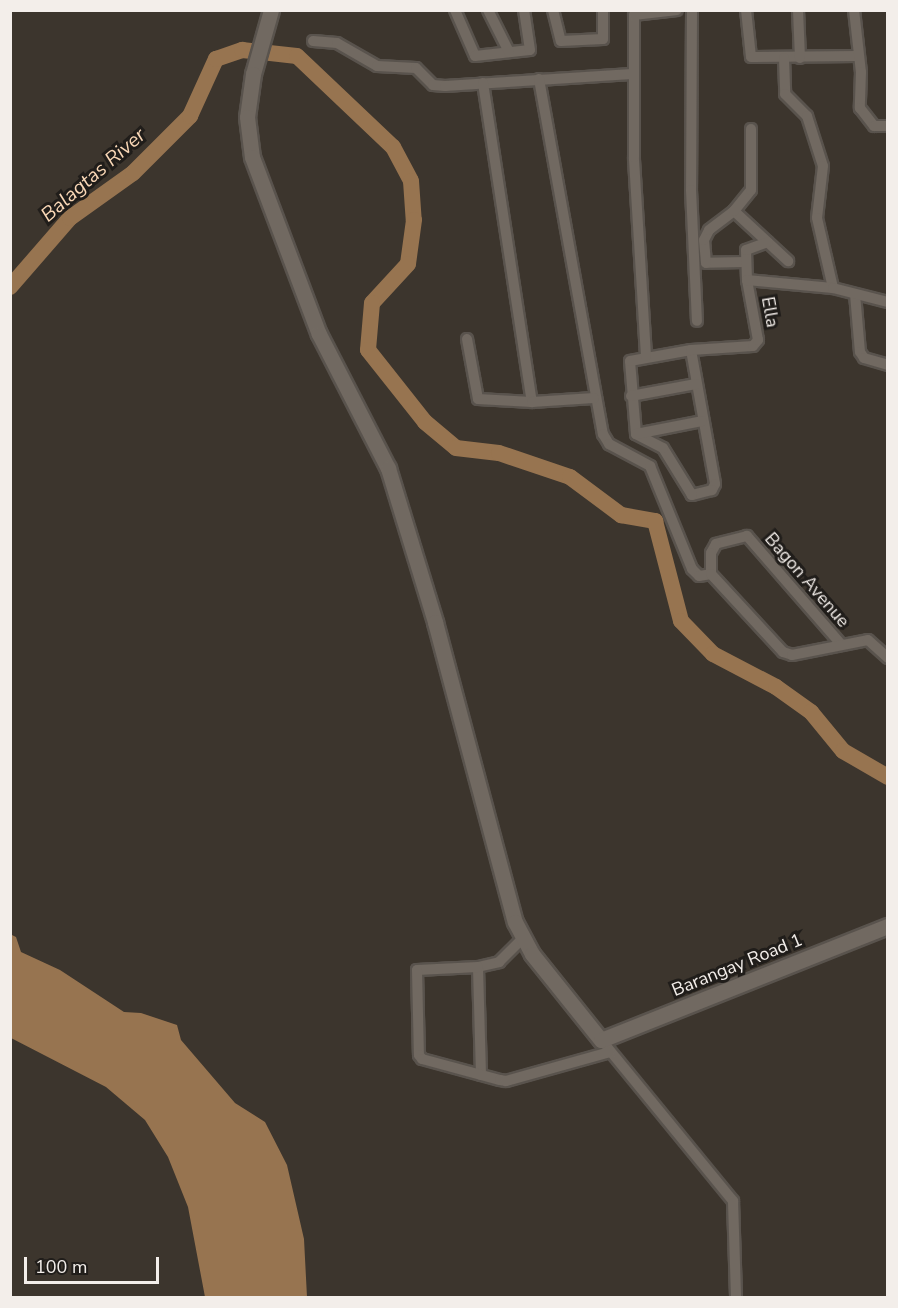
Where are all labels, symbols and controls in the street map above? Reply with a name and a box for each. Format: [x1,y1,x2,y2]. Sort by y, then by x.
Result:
water label: Balagtas River [36,123,150,227]
street label: Ella [757,295,783,329]
street label: Bagon Avenue [760,528,854,632]
street label: Barangay Road 1 [669,929,805,1001]
scale bar [27,1245,162,1283]
text: 100 m [35,1255,87,1279]

